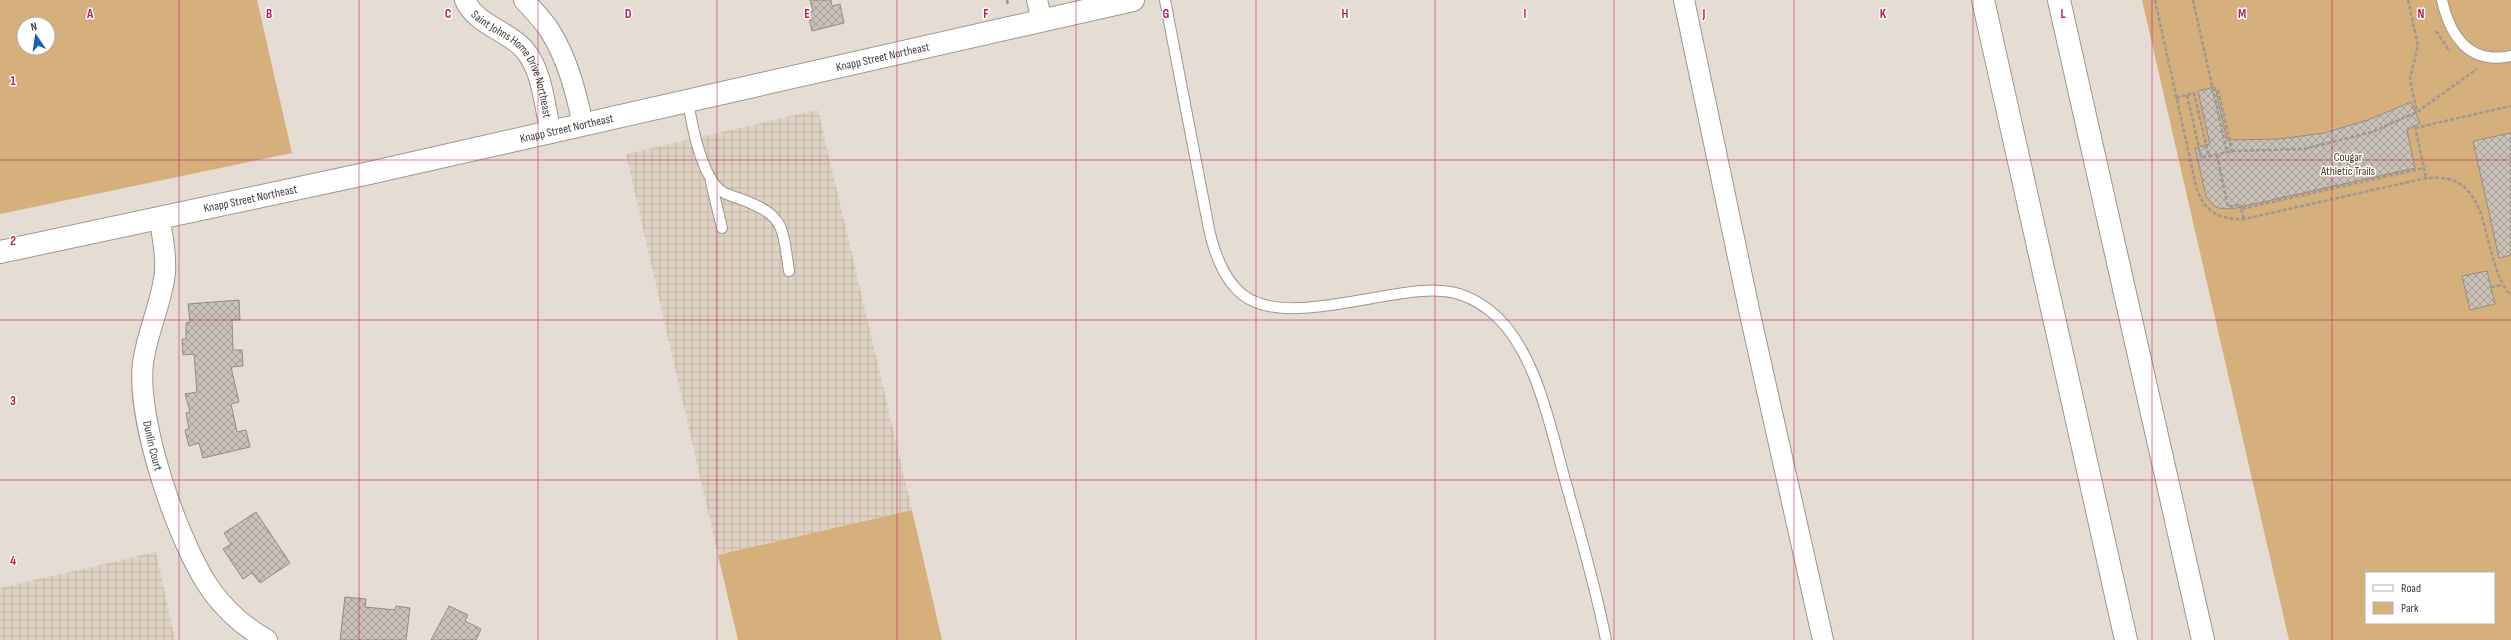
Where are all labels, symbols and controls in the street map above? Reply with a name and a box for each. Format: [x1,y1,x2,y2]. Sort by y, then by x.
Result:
text: A [86,6,94,22]
text: B [266,6,272,22]
text: C [445,6,452,22]
text: D [625,6,632,22]
text: E [804,6,810,22]
text: F [983,6,989,22]
text: G [1163,6,1170,22]
text: H [1342,6,1349,22]
text: I [1524,6,1527,22]
text: J [1702,6,1706,22]
text: K [1880,6,1887,22]
text: L [2060,6,2066,22]
text: M [2238,6,2246,22]
text: N [2418,6,2425,22]
street label: Saint Johns Home Drive Northeast [468,7,555,119]
north arrow [16,16,56,56]
text: N [30,20,38,34]
street label: Knapp Street Northeast [835,39,931,75]
text: 1 [10,73,16,89]
street label: Knapp Street Northeast [519,111,615,147]
park label: Cougar Athletic Trails [2320,150,2375,179]
street label: Knapp Street Northeast [202,182,299,216]
text: 2 [10,233,16,249]
text: 3 [10,393,16,409]
street label: Dunlin Court [139,420,166,473]
text: 4 [10,553,16,569]
legend [2365,572,2495,624]
text: Road [2401,581,2421,596]
text: Park [2401,601,2419,616]

